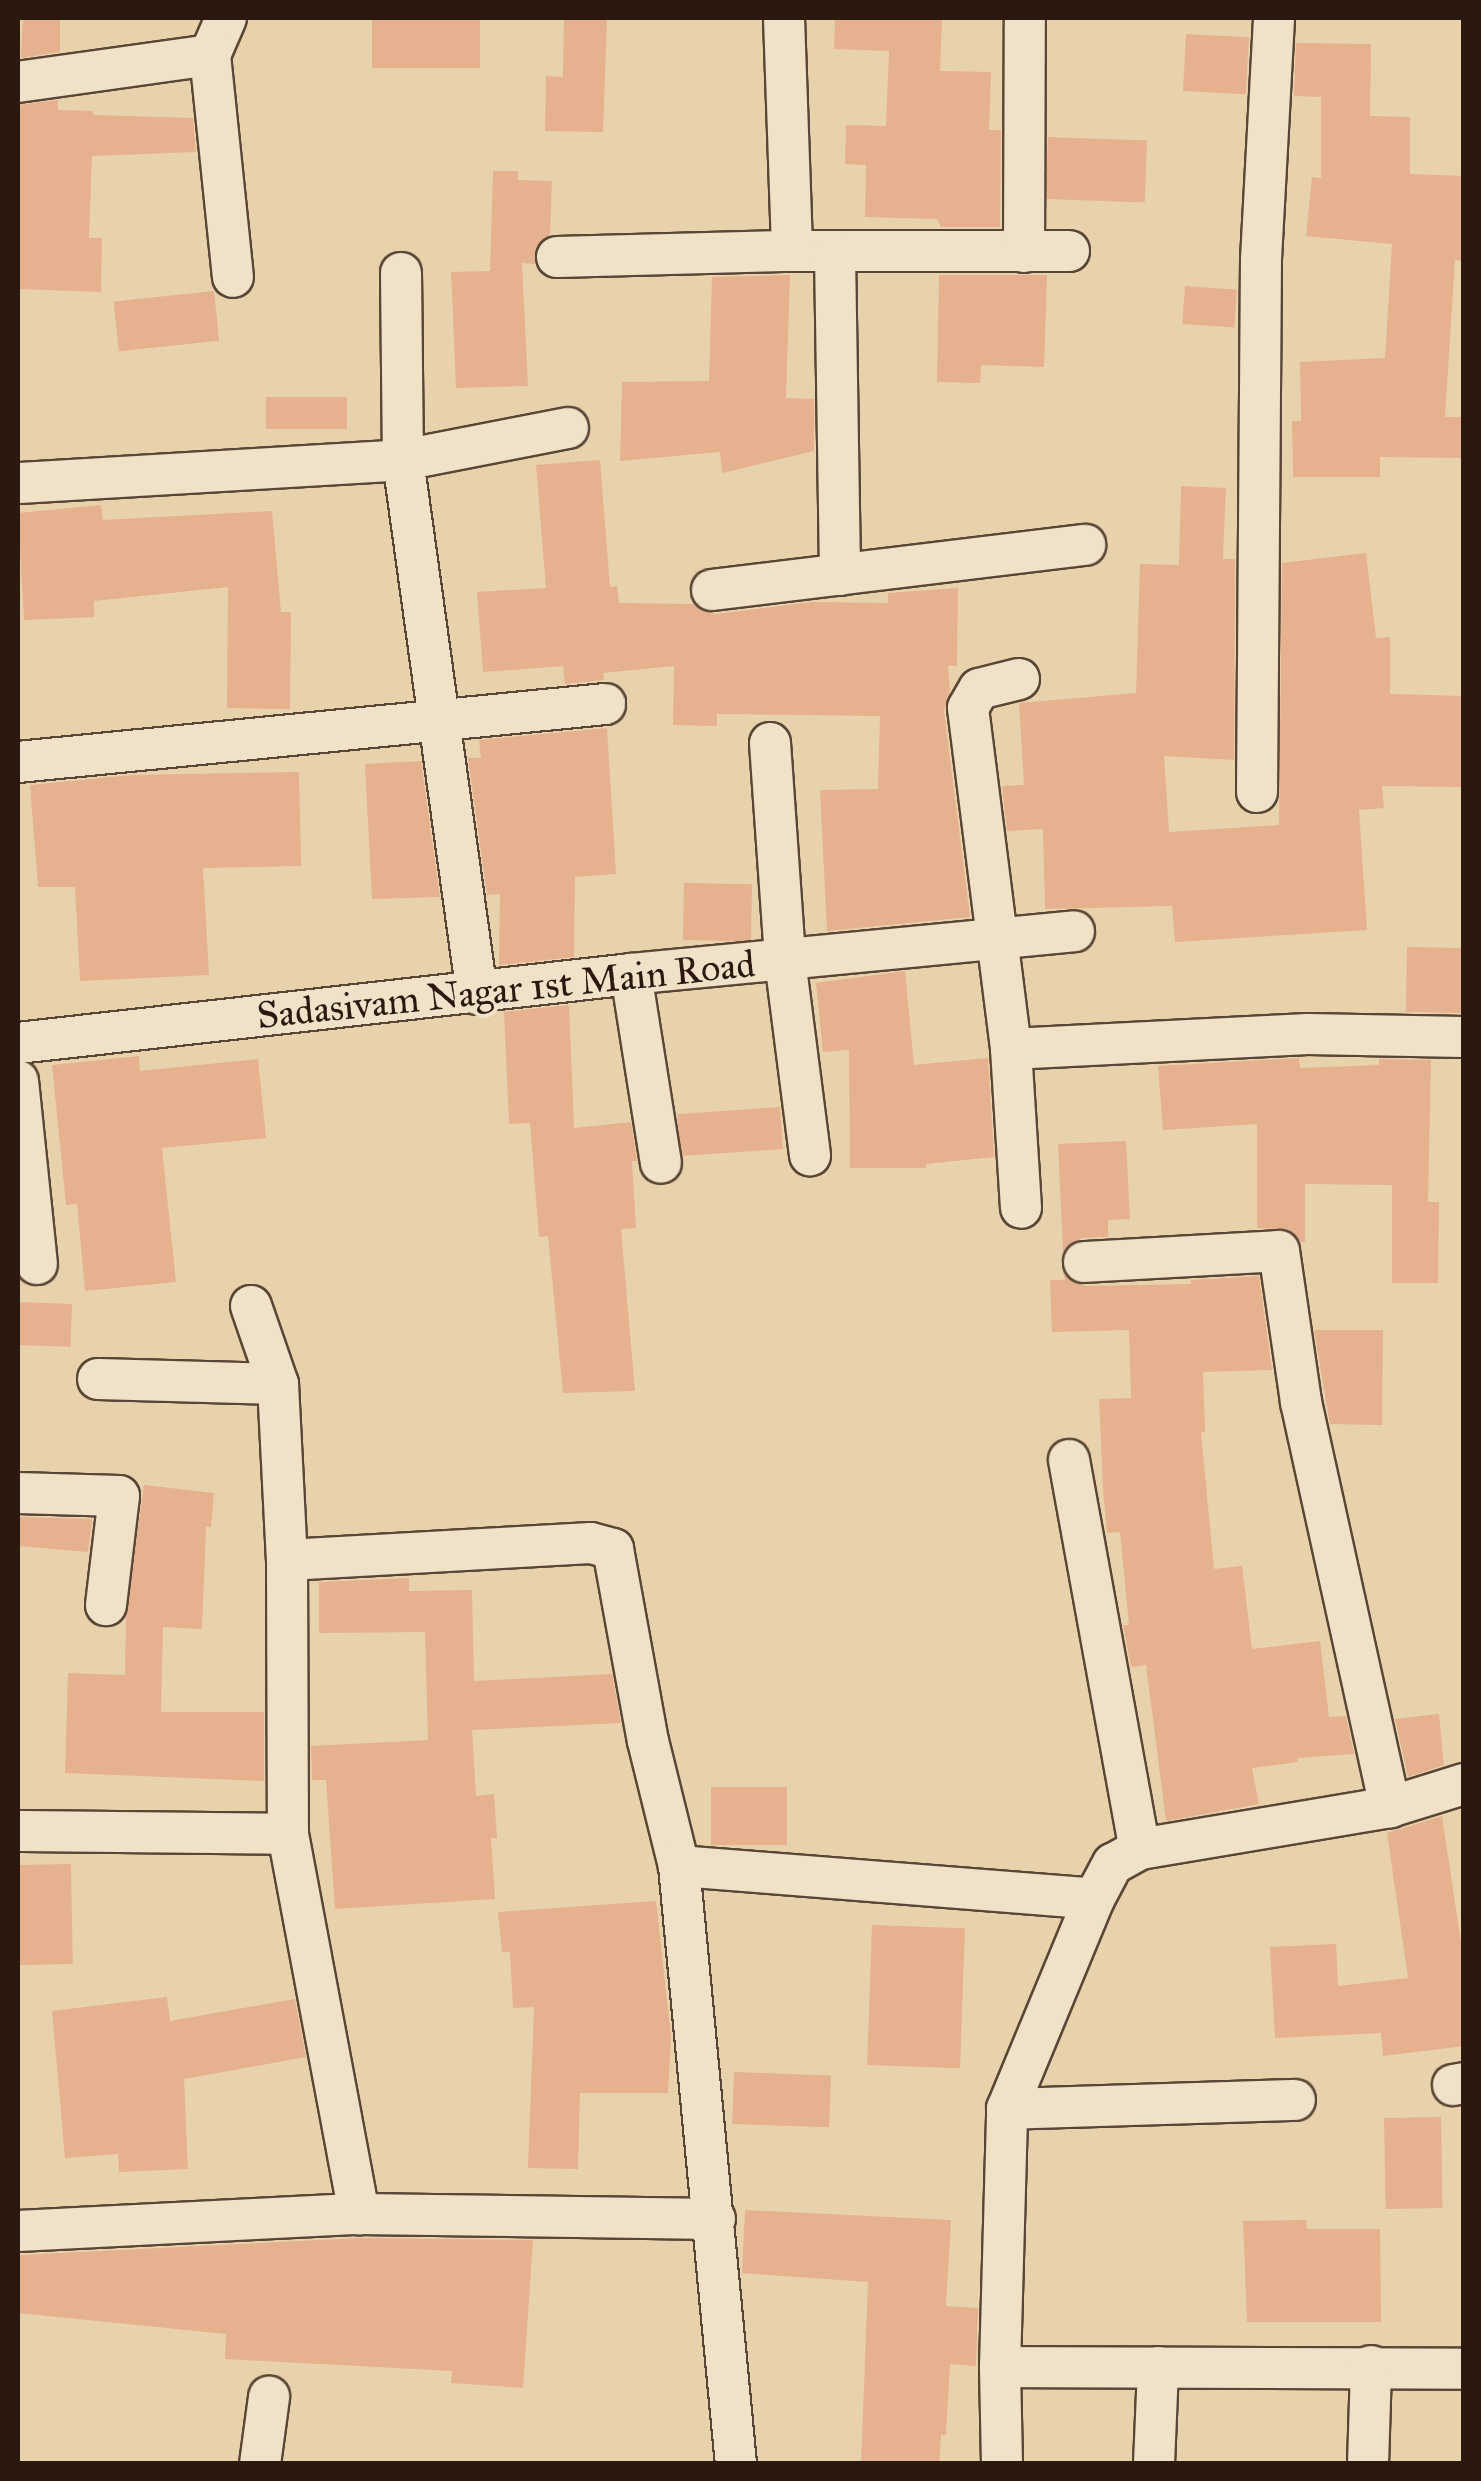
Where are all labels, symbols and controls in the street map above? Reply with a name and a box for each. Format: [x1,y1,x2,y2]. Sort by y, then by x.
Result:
street label: Sadasivam Nagar 1st Main Road [255,941,757,1039]

